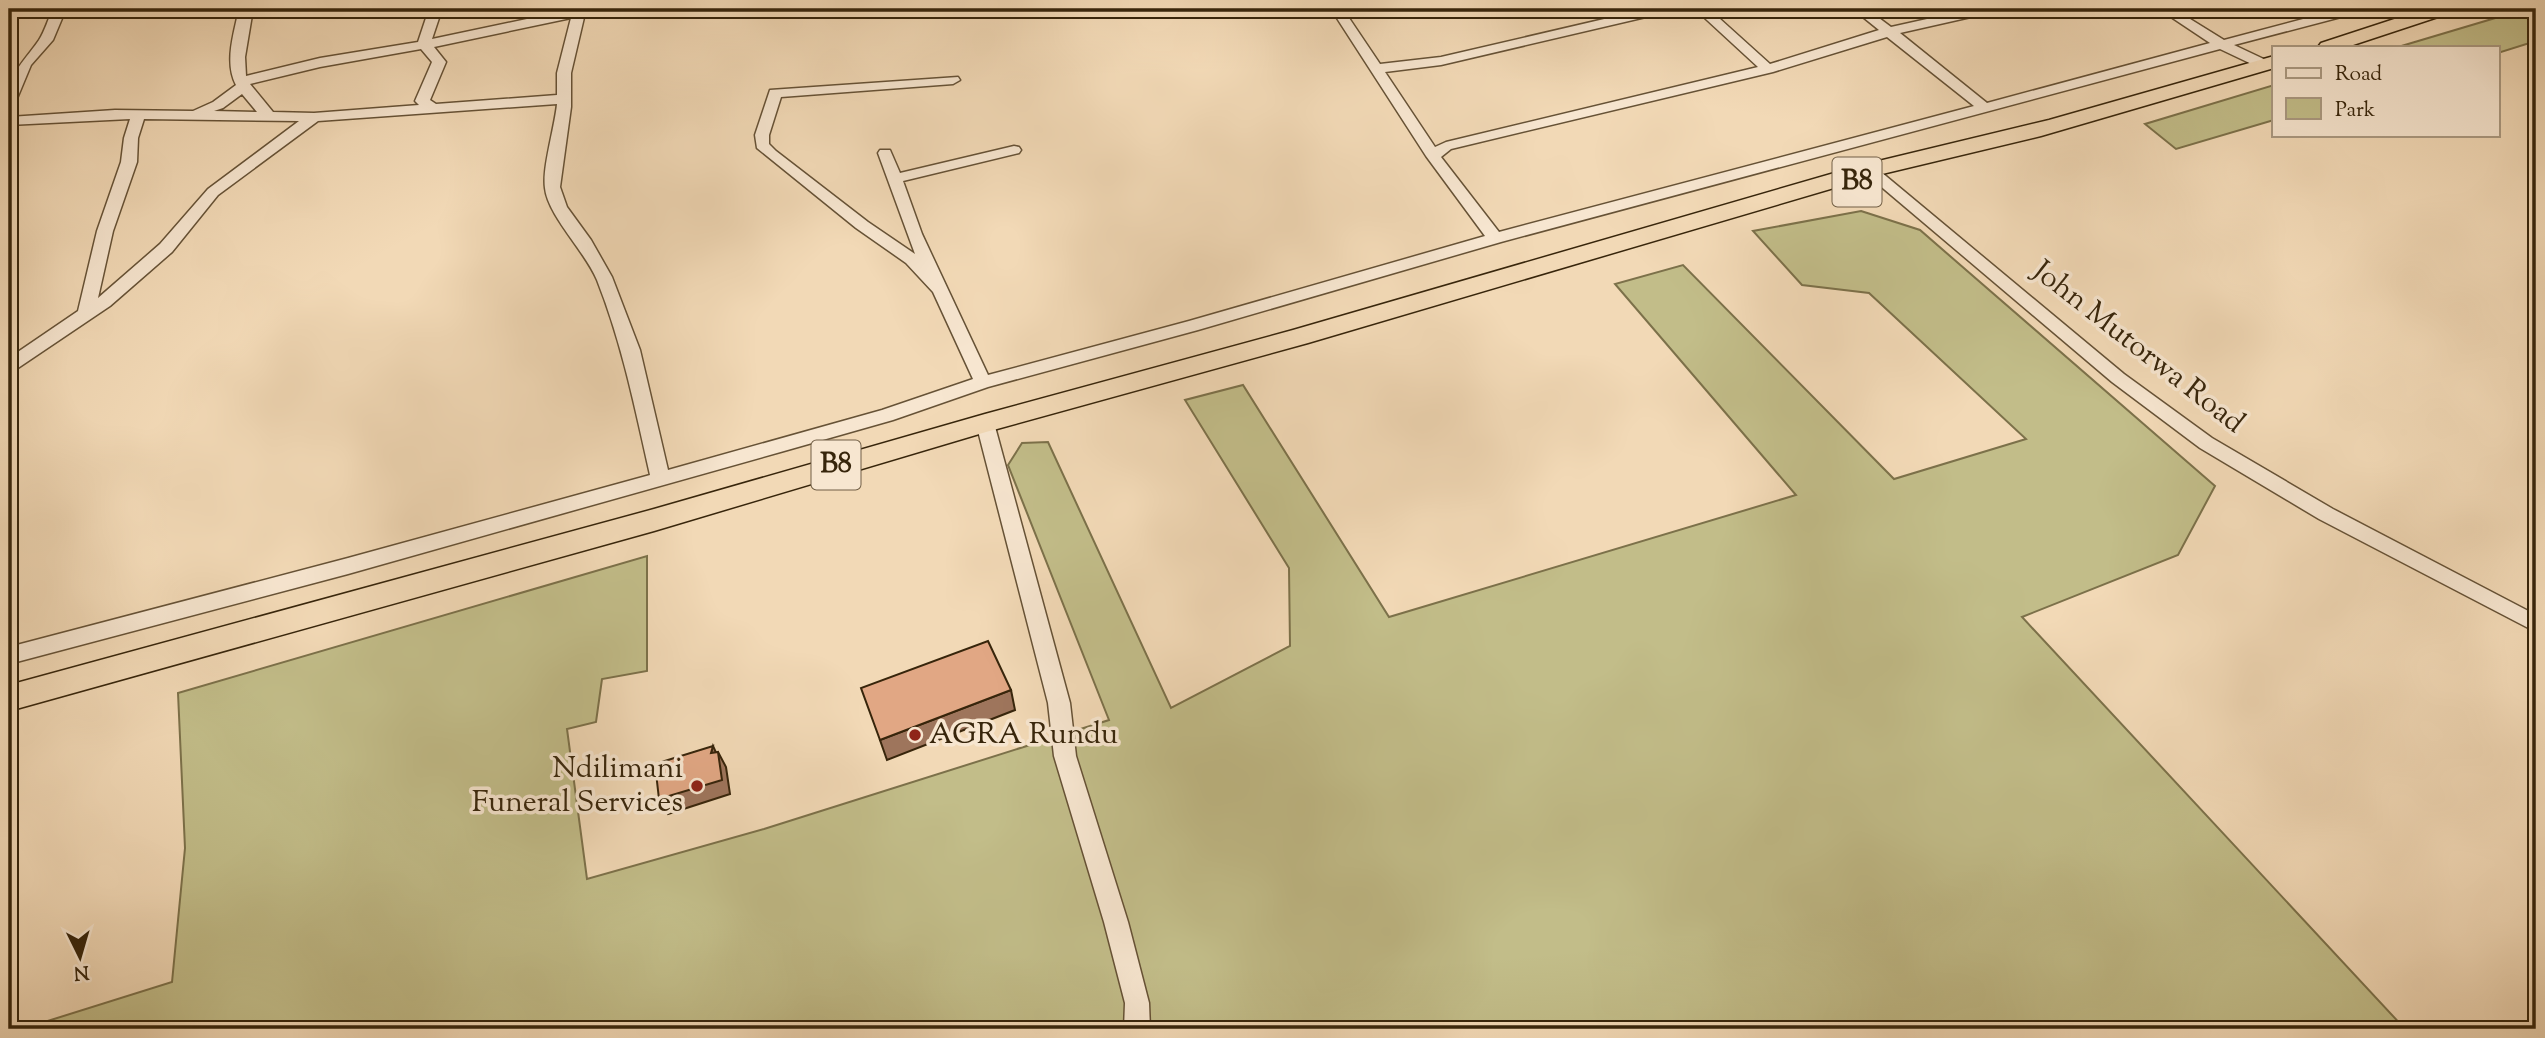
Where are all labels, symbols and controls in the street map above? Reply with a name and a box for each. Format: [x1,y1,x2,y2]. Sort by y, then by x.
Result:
legend [2272,46,2500,136]
text: Road [2335,60,2382,90]
text: Park [2335,96,2376,126]
road number: B8 [1832,158,1882,206]
street label: John Mutorwa Road [2021,250,2253,445]
road number: B8 [812,440,860,490]
place label: AGRA Rundu [929,714,1118,757]
marker: AGRA Rundu [907,727,923,743]
place label: Ndilimani Funeral Services [472,748,683,825]
marker: Ndilimani Funeral Services [689,778,705,794]
north arrow [46,922,116,992]
text: N [73,957,90,986]

